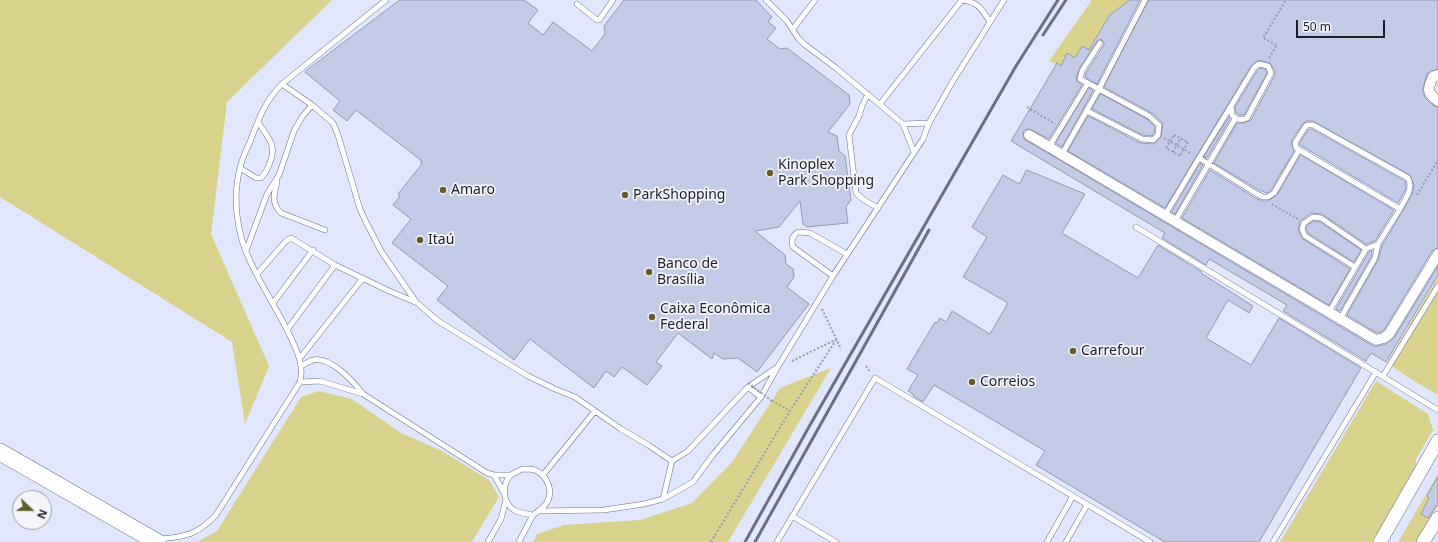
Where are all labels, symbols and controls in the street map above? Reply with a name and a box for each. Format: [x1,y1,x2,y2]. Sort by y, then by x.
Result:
scale bar [1298,12,1387,38]
text: 50 m [1303,18,1331,35]
place label: Kinoplex Park Shopping [778,157,874,190]
marker: Kinoplex Park Shopping [765,168,775,178]
place label: Amaro [451,182,495,198]
marker: Amaro [438,185,448,195]
place label: ParkShopping [633,187,725,203]
marker: ParkShopping [620,190,630,200]
place label: Itaú [428,232,454,248]
marker: Itaú [415,235,425,245]
place label: Banco de Brasília [657,256,718,288]
marker: Banco de Brasília [644,267,654,277]
place label: Caixa Econômica Federal [660,301,771,334]
marker: Caixa Econômica Federal [647,312,657,322]
place label: Carrefour [1081,343,1145,359]
marker: Carrefour [1068,346,1078,356]
place label: Correios [980,374,1035,390]
marker: Correios [967,377,977,387]
north arrow [12,490,52,530]
text: N [34,507,51,521]

